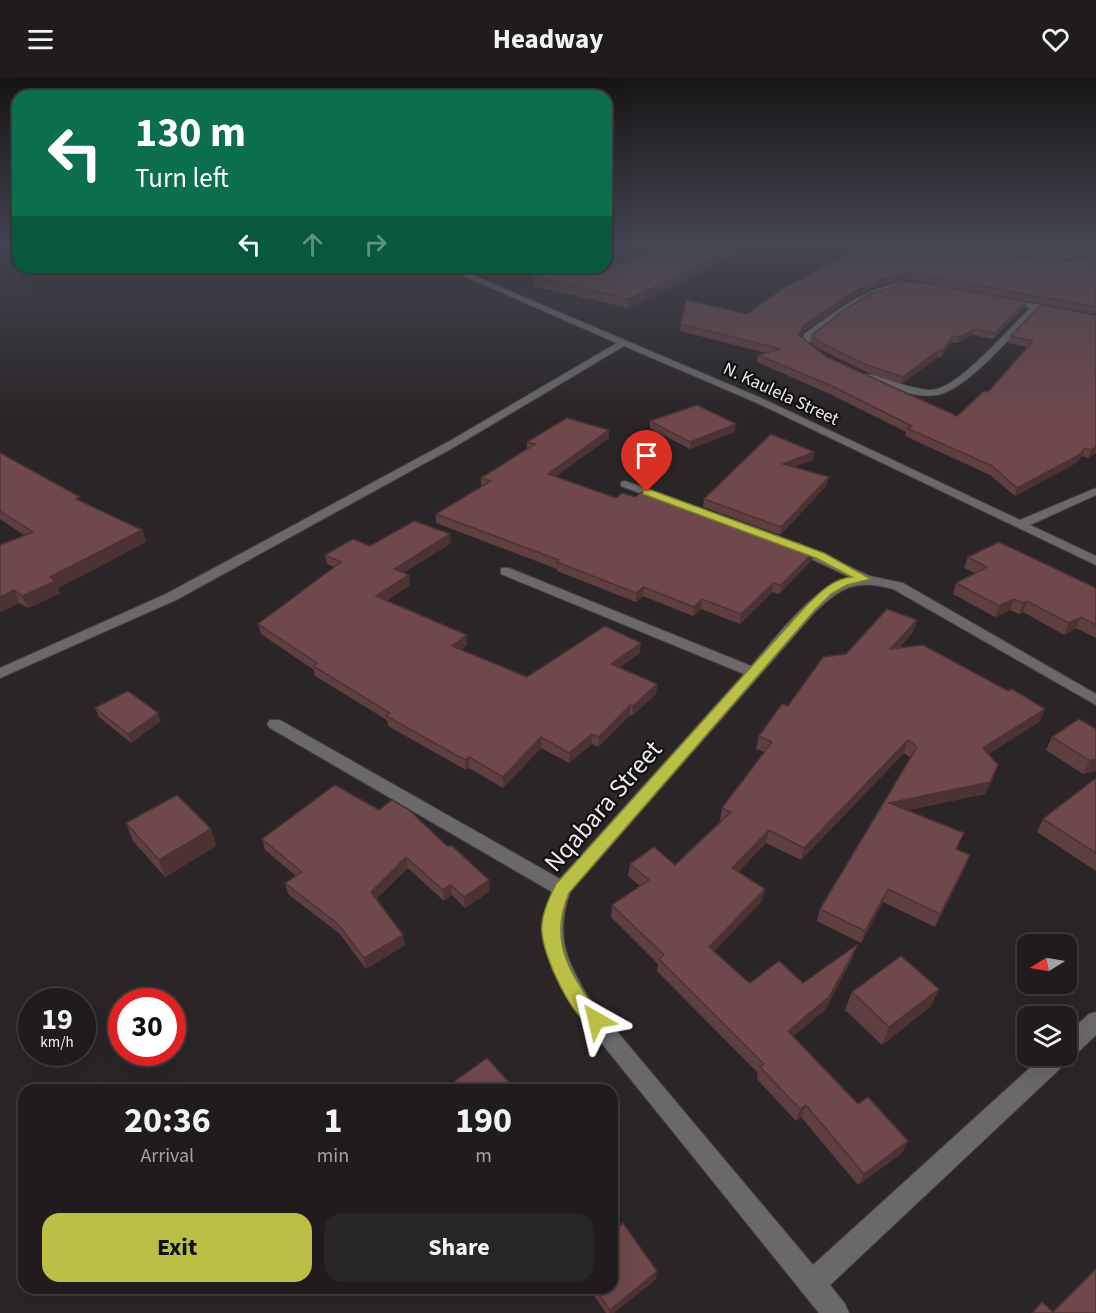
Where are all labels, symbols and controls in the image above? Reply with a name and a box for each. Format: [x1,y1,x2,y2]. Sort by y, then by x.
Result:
text: Headway [493,20,603,59]
icon: menu [24,23,57,56]
icon: heart [1039,23,1072,56]
text: 130 m [135,103,246,163]
icon: left [36,114,114,192]
text: Turn left [135,159,229,198]
icon: left [233,228,266,261]
icon: ahead [296,228,329,261]
icon: right [359,228,392,261]
street label: N. Kaulela Street [719,356,843,432]
pin [621,430,672,492]
icon: arrive [630,439,663,472]
street label: Nqabara Street [535,732,671,880]
north arrow [1017,934,1077,994]
map controls [1017,934,1077,1066]
speed limit sign: 30 [108,988,186,1066]
position arrow [564,988,628,1052]
text: 19 [41,998,73,1041]
button: layers [1017,1006,1077,1066]
text: km/h [40,1032,74,1053]
text: 20:36 [124,1095,211,1146]
text: 1 [323,1095,342,1146]
text: 190 [455,1095,512,1146]
text: Arrival [140,1142,194,1170]
text: min [317,1142,349,1170]
text: m [475,1142,492,1170]
button: Exit [42,1213,312,1282]
button: Share [324,1213,594,1282]

